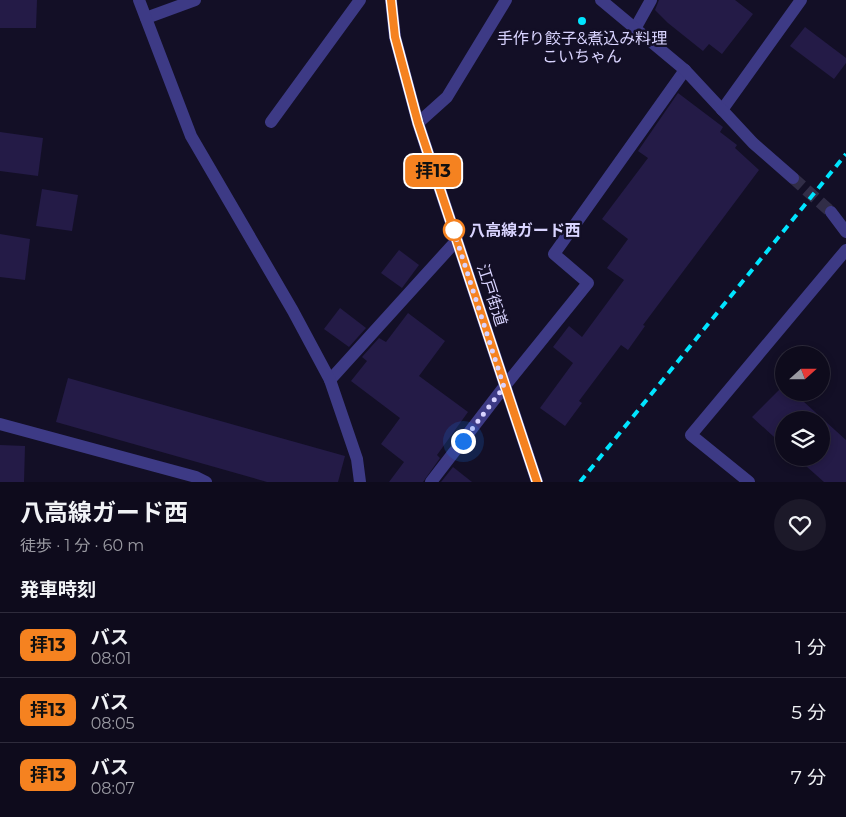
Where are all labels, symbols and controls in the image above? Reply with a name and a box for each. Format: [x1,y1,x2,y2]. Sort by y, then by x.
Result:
marker: 手作り餃子&煮込み料理 こいちゃん [576,15,588,27]
place label: 手作り餃子&煮込み料理 こいちゃん [497,29,667,66]
line badge: 拝13 [404,155,462,187]
text: 拝13 [415,160,451,182]
marker: 八高線ガード西 [443,219,465,241]
place label: 八高線ガード西 [469,221,581,240]
street label: 江戸街道 [473,262,511,328]
north arrow [775,346,830,401]
map controls [775,346,830,466]
button: layers [775,411,830,466]
your location [451,429,476,454]
text: 八高線ガード西 [20,498,188,527]
button: heart [774,499,826,551]
text: 徒歩 · 1 分 · 60 m [20,536,144,555]
text: 発車時刻 [20,578,96,601]
text: バス [91,626,129,649]
text: 拝13 [30,634,66,656]
text: 1 分 [795,636,826,659]
text: 08:01 [91,649,131,668]
text: バス [91,691,129,714]
text: 拝13 [30,699,66,721]
text: 5 分 [791,701,826,724]
text: 08:05 [91,714,135,733]
text: バス [91,756,129,779]
text: 拝13 [30,764,66,786]
text: 7 分 [791,766,826,789]
text: 08:07 [91,779,135,798]

